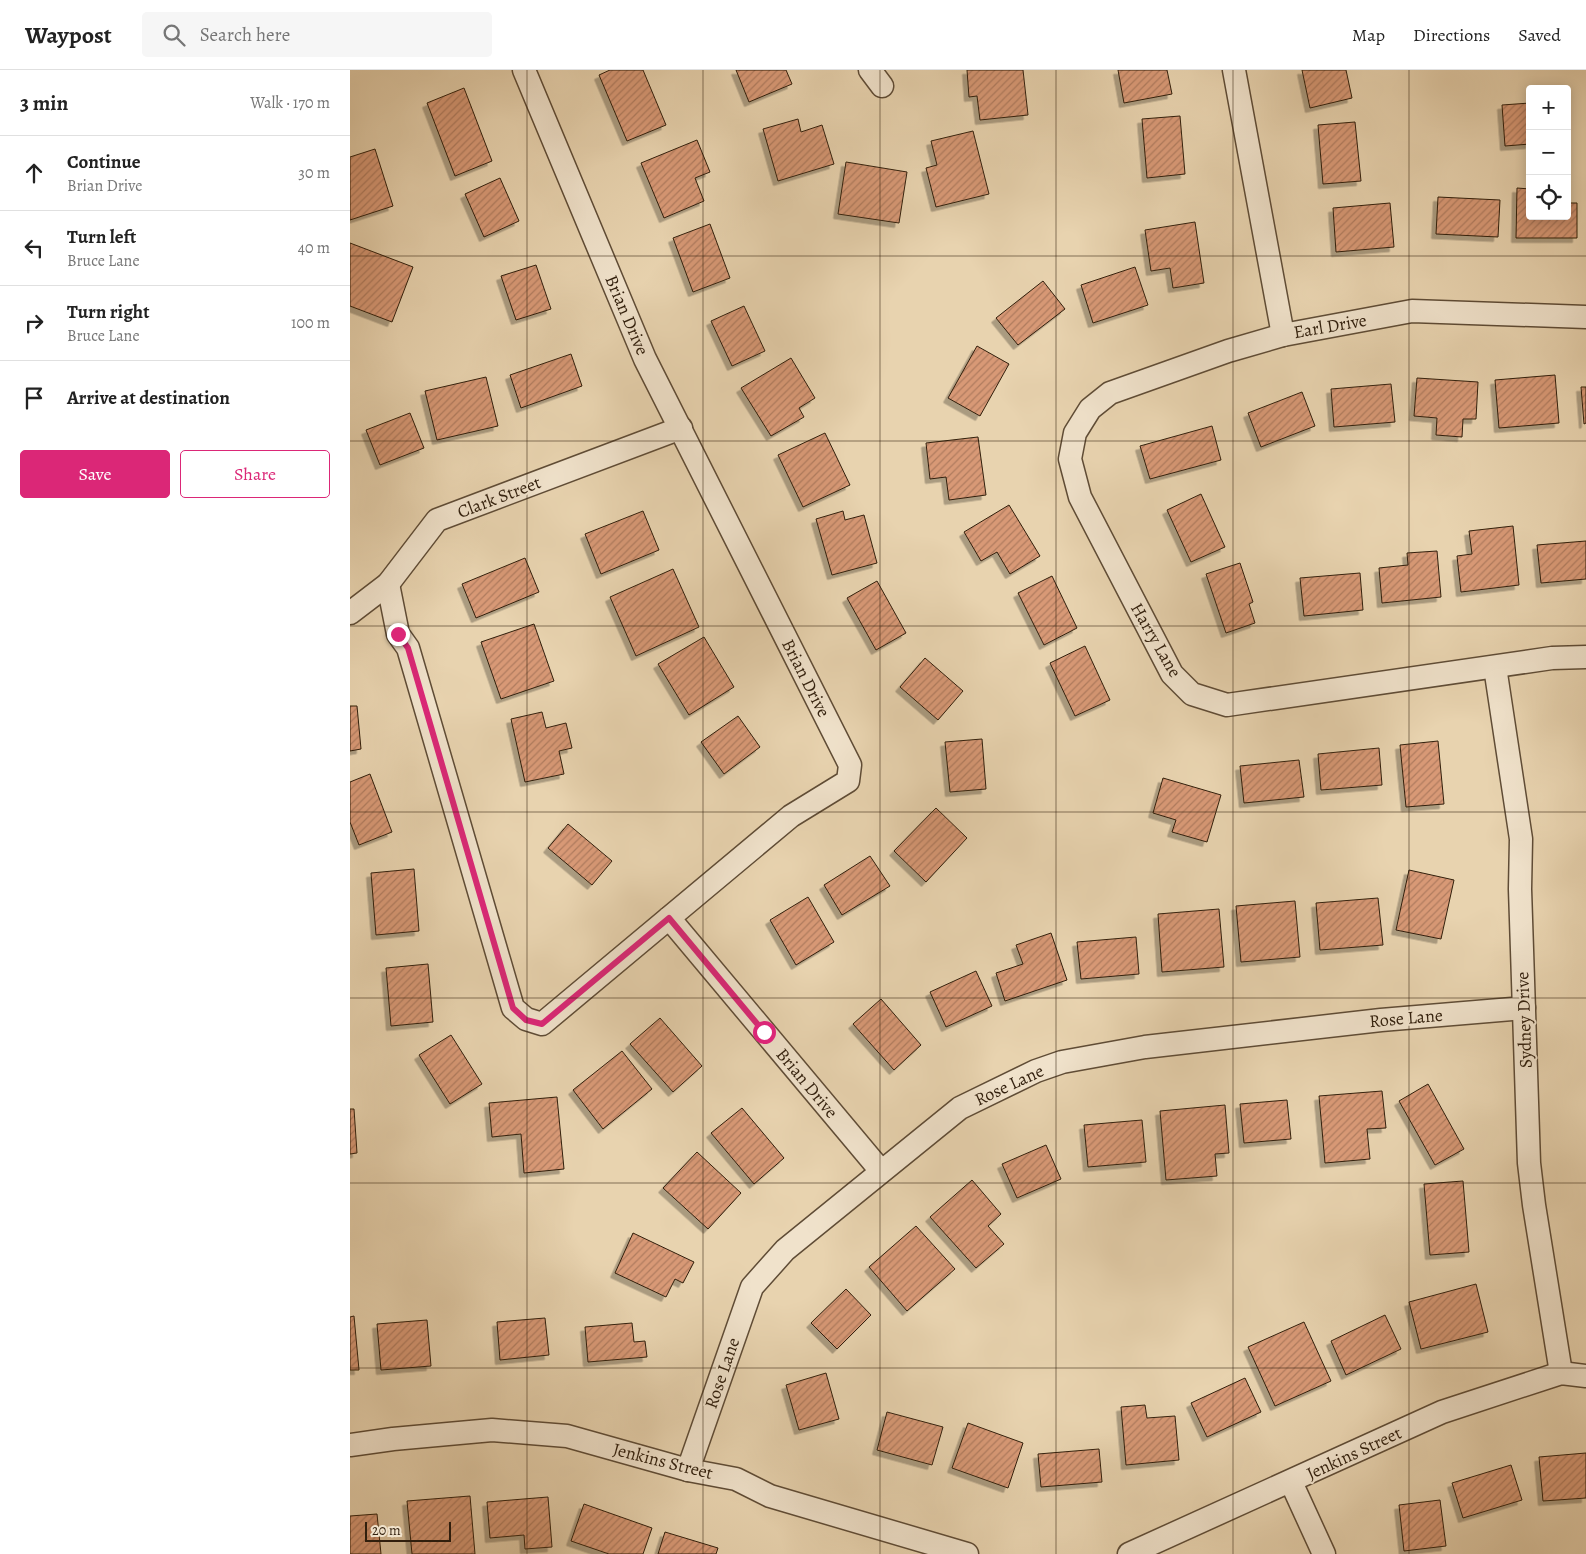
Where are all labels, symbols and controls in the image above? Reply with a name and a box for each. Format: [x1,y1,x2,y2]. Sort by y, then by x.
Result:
search box [142,12,492,57]
text: Waypost [25,19,112,51]
icon: search [160,21,188,49]
text: Search here [200,22,290,48]
text: Map [1352,23,1385,47]
text: Directions [1413,23,1490,47]
text: Saved [1518,23,1561,47]
map controls [1526,85,1571,220]
button: + [1526,85,1571,130]
text: 3 min [20,89,68,117]
text: Walk · 170 m [250,92,330,114]
button: − [1526,130,1571,175]
text: Continue [67,149,141,175]
icon: ahead [20,159,48,187]
text: 30 m [298,162,330,184]
text: Brian Drive [67,175,142,197]
button: locate [1526,175,1571,220]
text: Turn left [67,224,136,250]
icon: left [20,234,48,262]
text: 40 m [298,237,330,259]
text: Bruce Lane [67,250,140,272]
street label: Brian Drive [599,271,655,359]
text: Turn right [67,299,149,325]
street label: Earl Drive [1292,308,1368,344]
icon: right [20,309,48,337]
text: 100 m [291,312,330,334]
text: Bruce Lane [67,325,140,347]
icon: arrive [20,384,48,412]
text: Arrive at destination [67,385,230,411]
button: Save [20,450,170,498]
button: Share [180,450,330,498]
street label: Clark Street [454,470,544,524]
street label: Harry Lane [1125,598,1187,682]
route end [387,623,410,646]
street label: Brian Drive [776,635,836,721]
street label: Sydney Drive [1510,971,1538,1069]
street label: Rose Lane [1368,1003,1444,1033]
route start [753,1021,776,1044]
street label: Brian Drive [771,1043,843,1123]
street label: Rose Lane [971,1059,1047,1111]
street label: Rose Lane [699,1334,745,1412]
street label: Jenkins Street [1303,1421,1405,1485]
street label: Jenkins Street [611,1437,715,1485]
scale bar [365,1519,451,1542]
text: 20 m [372,1521,401,1540]

